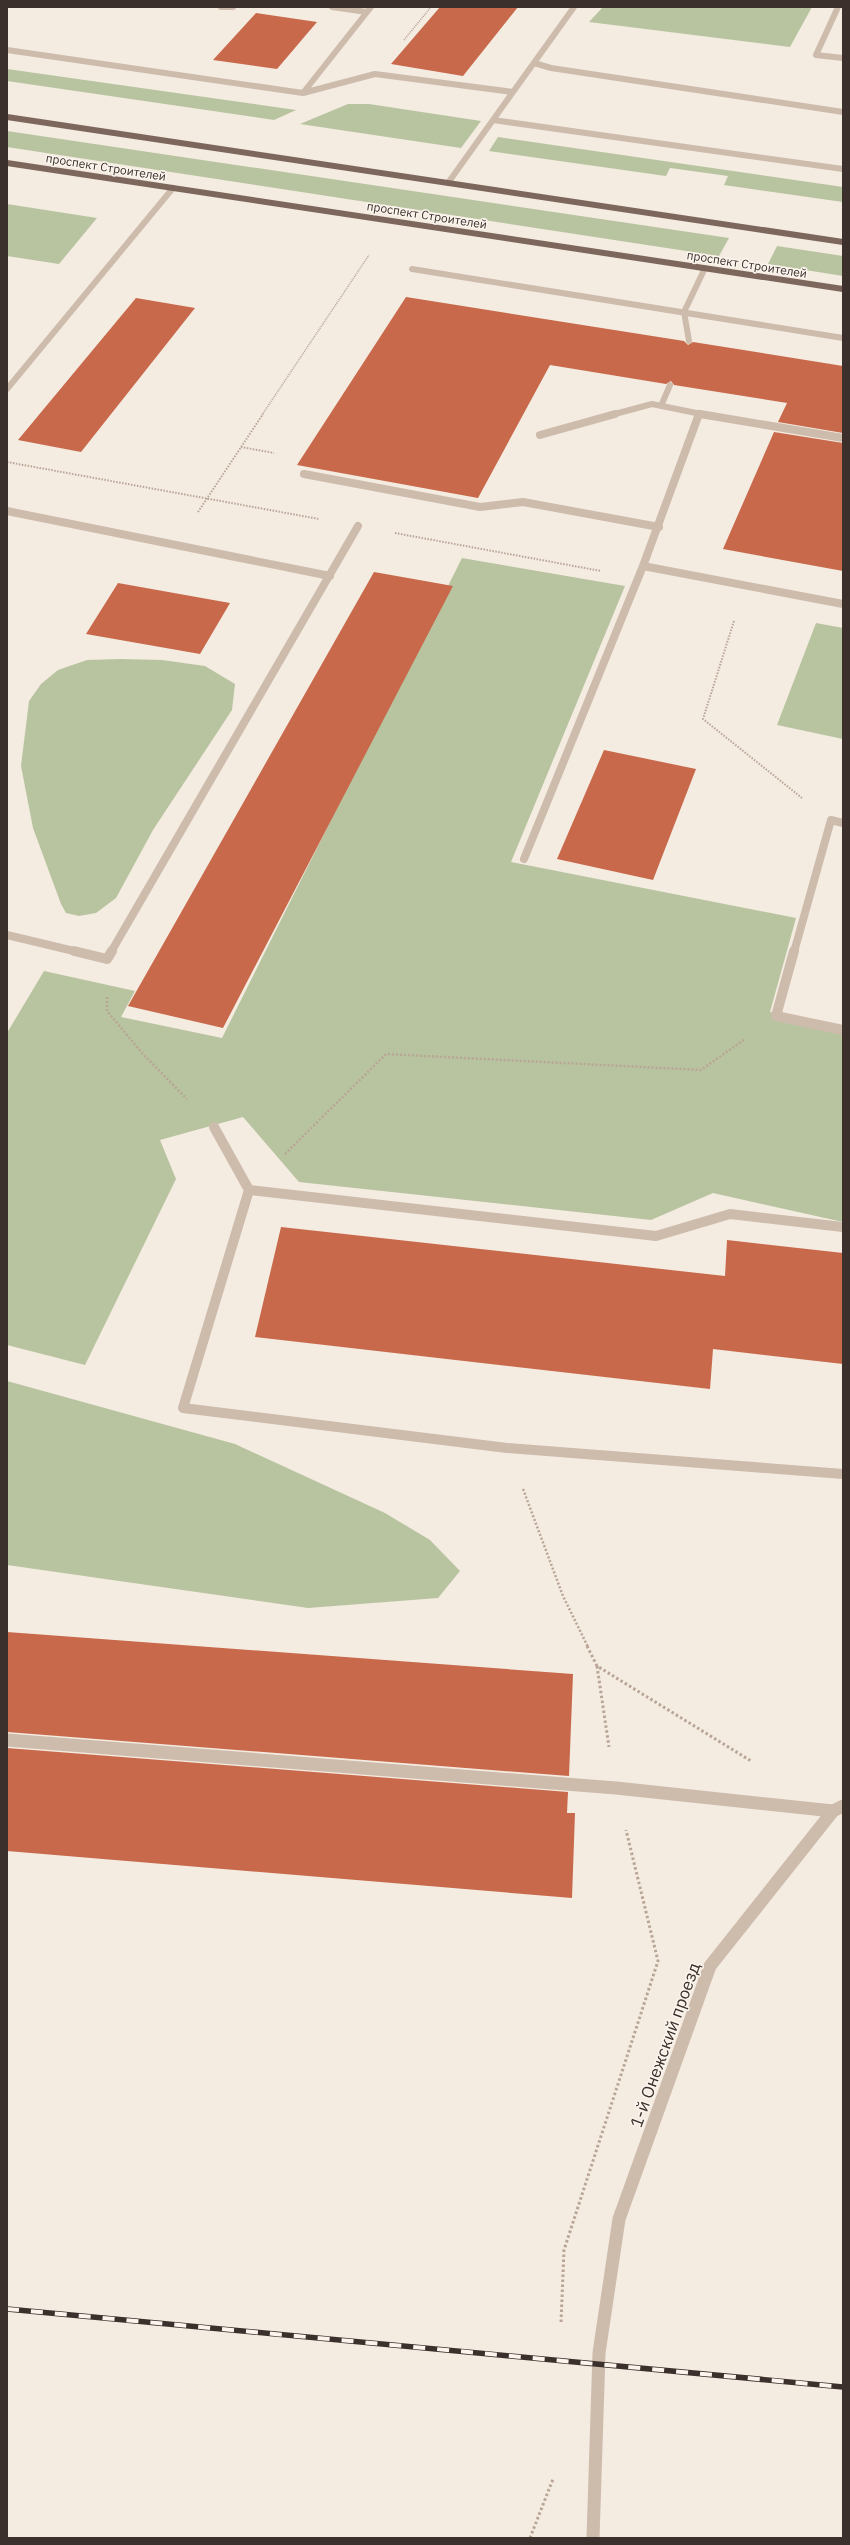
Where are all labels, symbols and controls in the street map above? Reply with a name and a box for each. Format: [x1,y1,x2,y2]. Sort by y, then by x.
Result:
street label: проспект Строителей [45,150,167,184]
street label: проспект Строителей [366,198,488,232]
street label: проспект Строителей [686,247,808,281]
street label: 1-й Онежский проезд [625,1960,705,2130]

